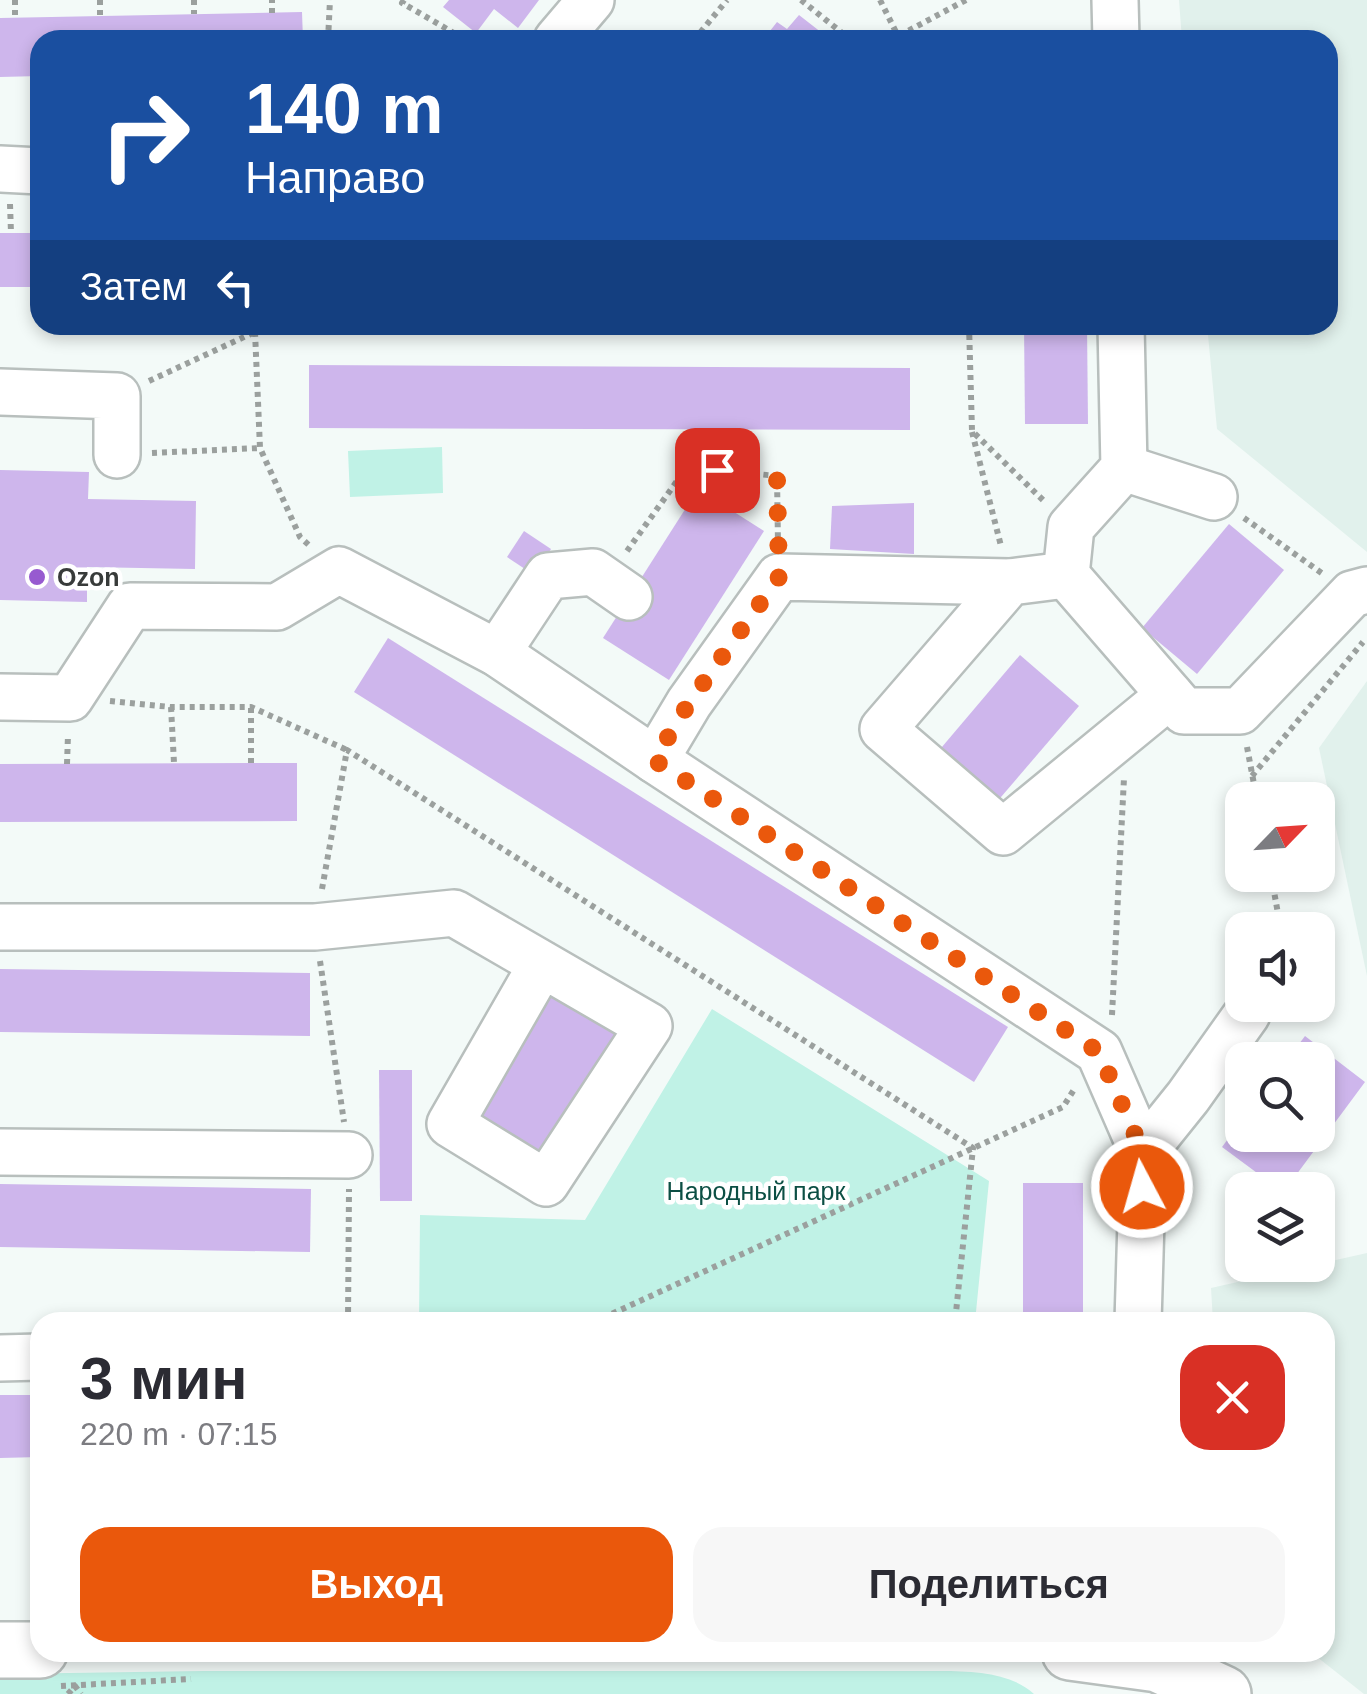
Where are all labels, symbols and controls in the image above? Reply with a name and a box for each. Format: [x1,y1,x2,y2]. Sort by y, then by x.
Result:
icon: right [80,70,210,200]
text: 140 m [245,70,443,148]
text: Направо [245,152,425,203]
icon: left [208,260,263,315]
text: Затем [80,266,188,308]
pin [675,428,760,513]
icon: arrive [690,443,745,498]
place label: Ozon [57,563,120,591]
marker: Ozon [26,566,48,588]
north arrow [1225,782,1335,892]
map controls [1225,782,1335,1282]
button: sound [1225,912,1335,1022]
button: search [1225,1042,1335,1152]
position arrow [1090,1135,1194,1239]
button: layers [1225,1172,1335,1282]
park label: Народный парк [667,1177,846,1205]
text: 3 мин [80,1345,248,1412]
button: close [1180,1345,1285,1450]
text: 220 m · 07:15 [80,1416,277,1452]
button: Выход [80,1527,673,1642]
button: Поделиться [693,1527,1285,1642]

